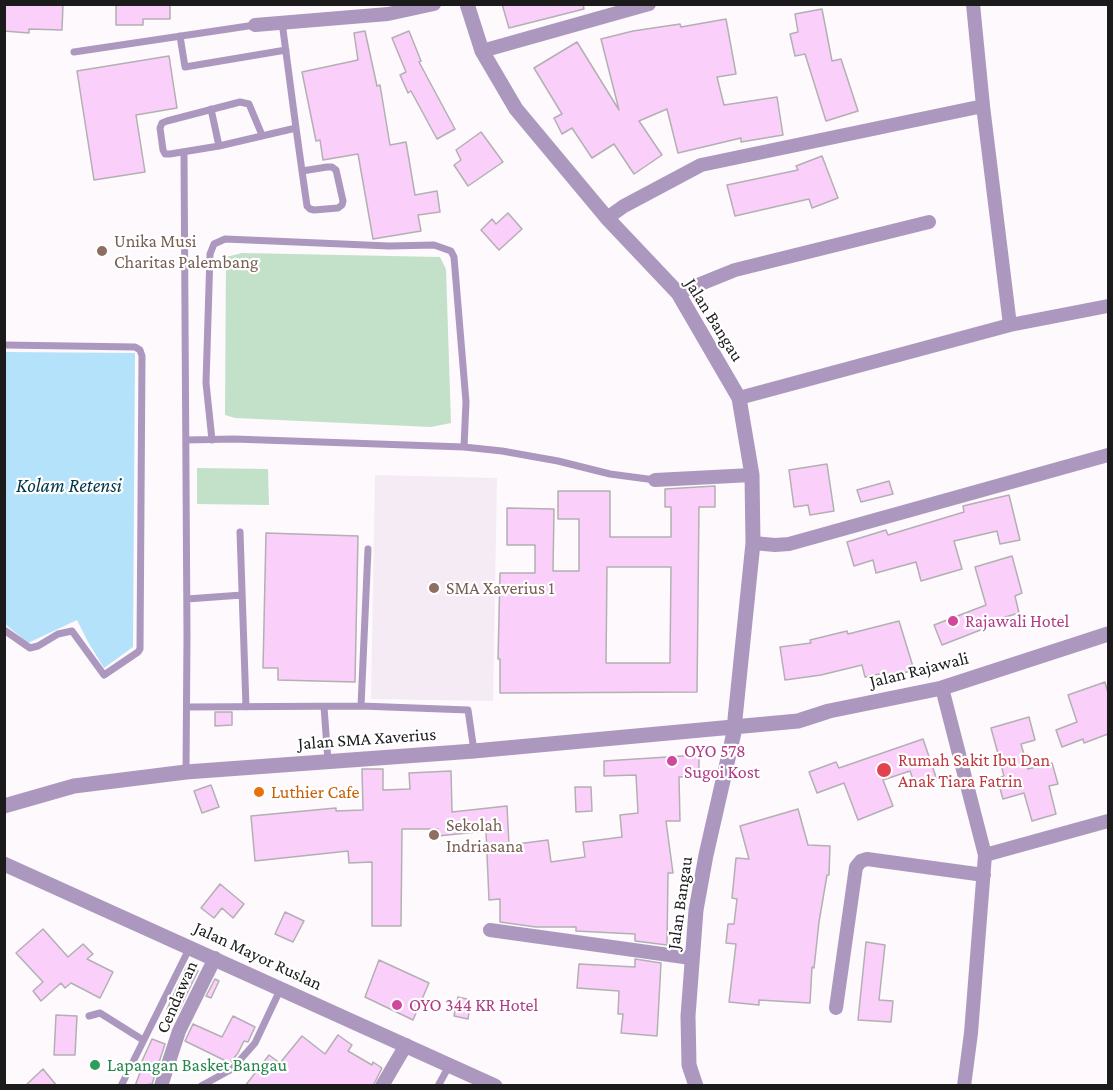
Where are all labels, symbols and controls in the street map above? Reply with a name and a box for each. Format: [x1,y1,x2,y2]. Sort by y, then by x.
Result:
place label: Unika Musi Charitas Palembang [114,230,259,272]
marker: Unika Musi Charitas Palembang [95,244,109,258]
street label: Jalan Bangau [680,274,748,366]
water label: Kolam Retensi [16,474,122,498]
place label: SMA Xaverius 1 [446,577,554,599]
marker: SMA Xaverius 1 [427,581,441,595]
place label: Rajawali Hotel [965,610,1069,632]
marker: Rajawali Hotel [946,614,960,628]
street label: Jalan Rajawali [867,647,971,693]
street label: Jalan SMA Xaverius [297,723,437,755]
place label: OYO 578 Sugoi Kost [684,740,760,783]
place label: Rumah Sakit Ibu Dan Anak Tiara Fatrin [898,749,1050,792]
marker: OYO 578 Sugoi Kost [665,754,679,768]
marker: Rumah Sakit Ibu Dan Anak Tiara Fatrin [875,761,893,779]
place label: Luthier Cafe [271,781,359,803]
marker: Luthier Cafe [252,785,266,799]
place label: Sekolah Indriasana [446,814,523,856]
marker: Sekolah Indriasana [427,828,441,842]
street label: Jalan Bangau [663,855,697,951]
street label: Jalan Mayor Ruslan [190,917,326,995]
street label: Cendawan [151,957,203,1037]
place label: OYO 344 KR Hotel [409,994,538,1016]
marker: OYO 344 KR Hotel [390,998,404,1012]
place label: Lapangan Basket Bangau [107,1054,287,1076]
marker: Lapangan Basket Bangau [88,1058,102,1072]

